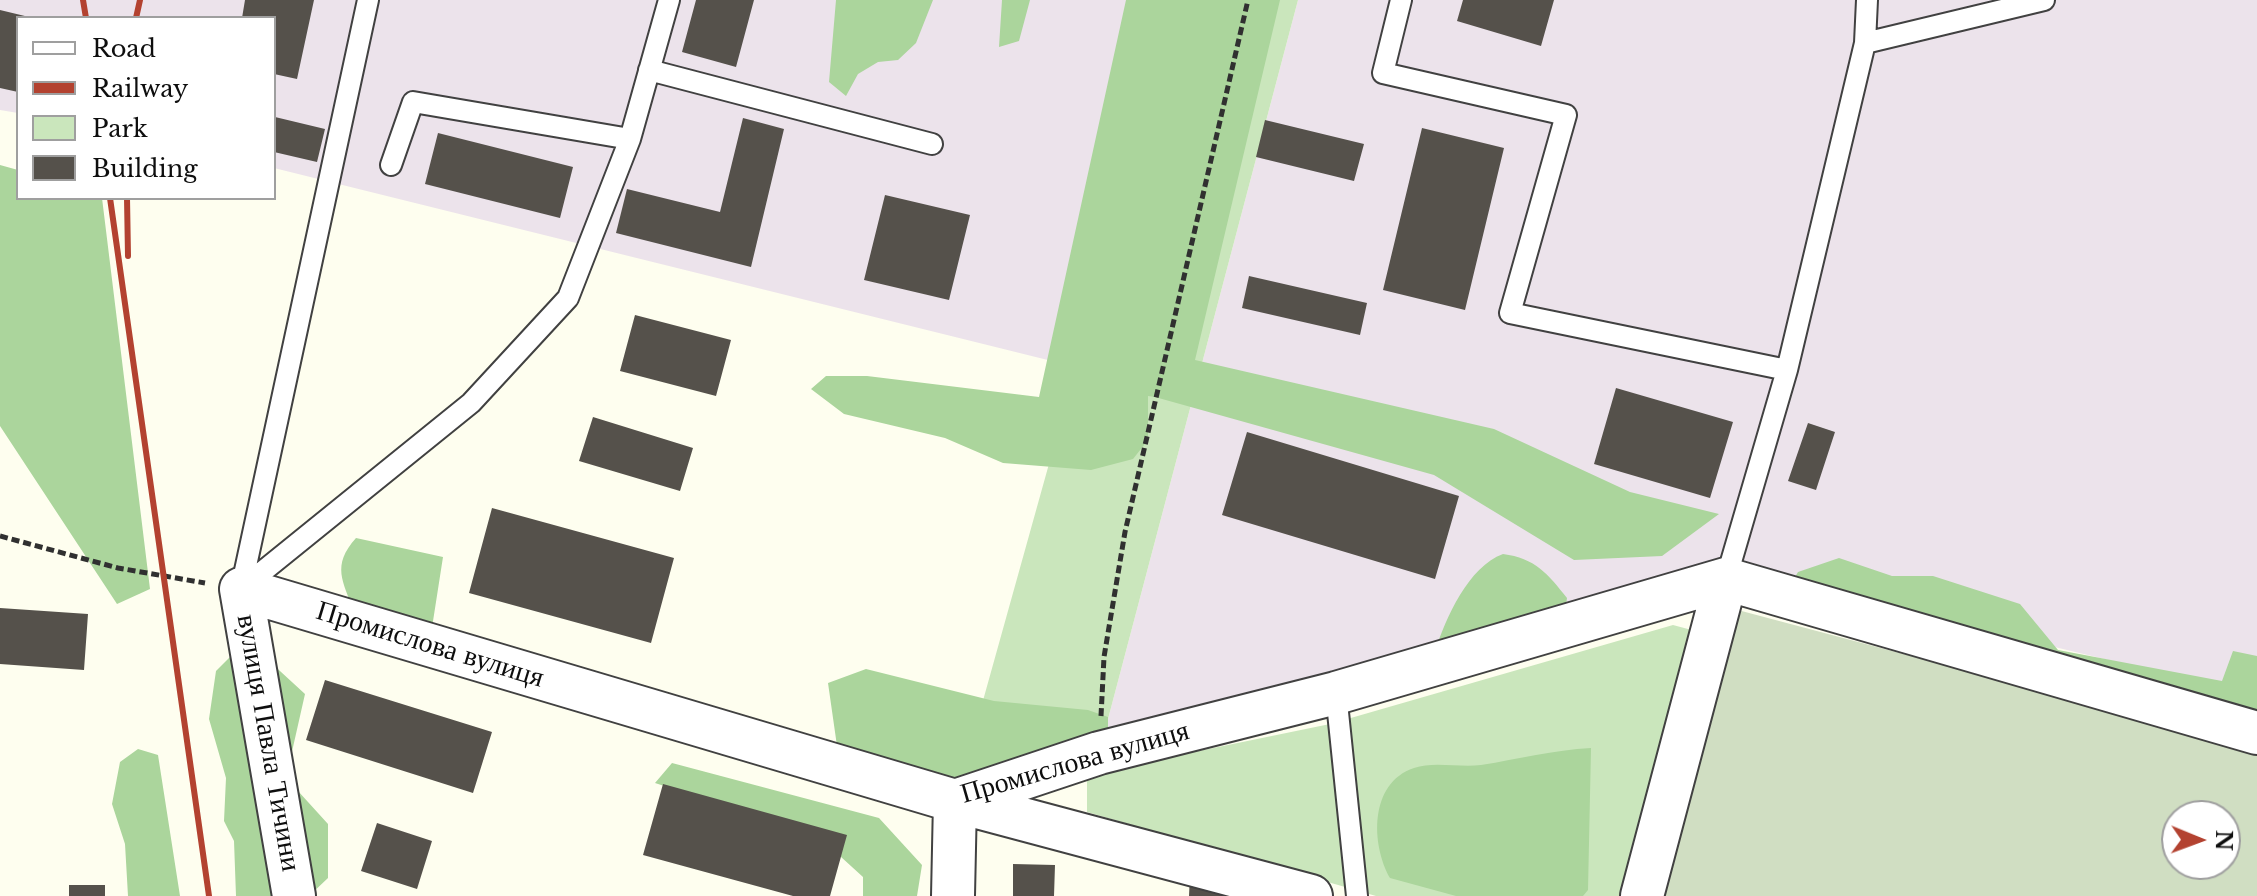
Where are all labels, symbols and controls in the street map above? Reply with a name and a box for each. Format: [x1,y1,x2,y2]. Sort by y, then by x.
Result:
legend [16,16,276,200]
text: Road [92,34,156,63]
text: Railway [92,74,188,103]
text: Park [92,114,148,143]
text: Building [92,154,198,183]
street label: Промислова вулиця [312,594,548,696]
street label: вулиця Павла Тичини [229,612,307,874]
street label: Промислова вулиця [957,714,1193,812]
north arrow [2161,800,2241,880]
text: N [2210,830,2237,851]

